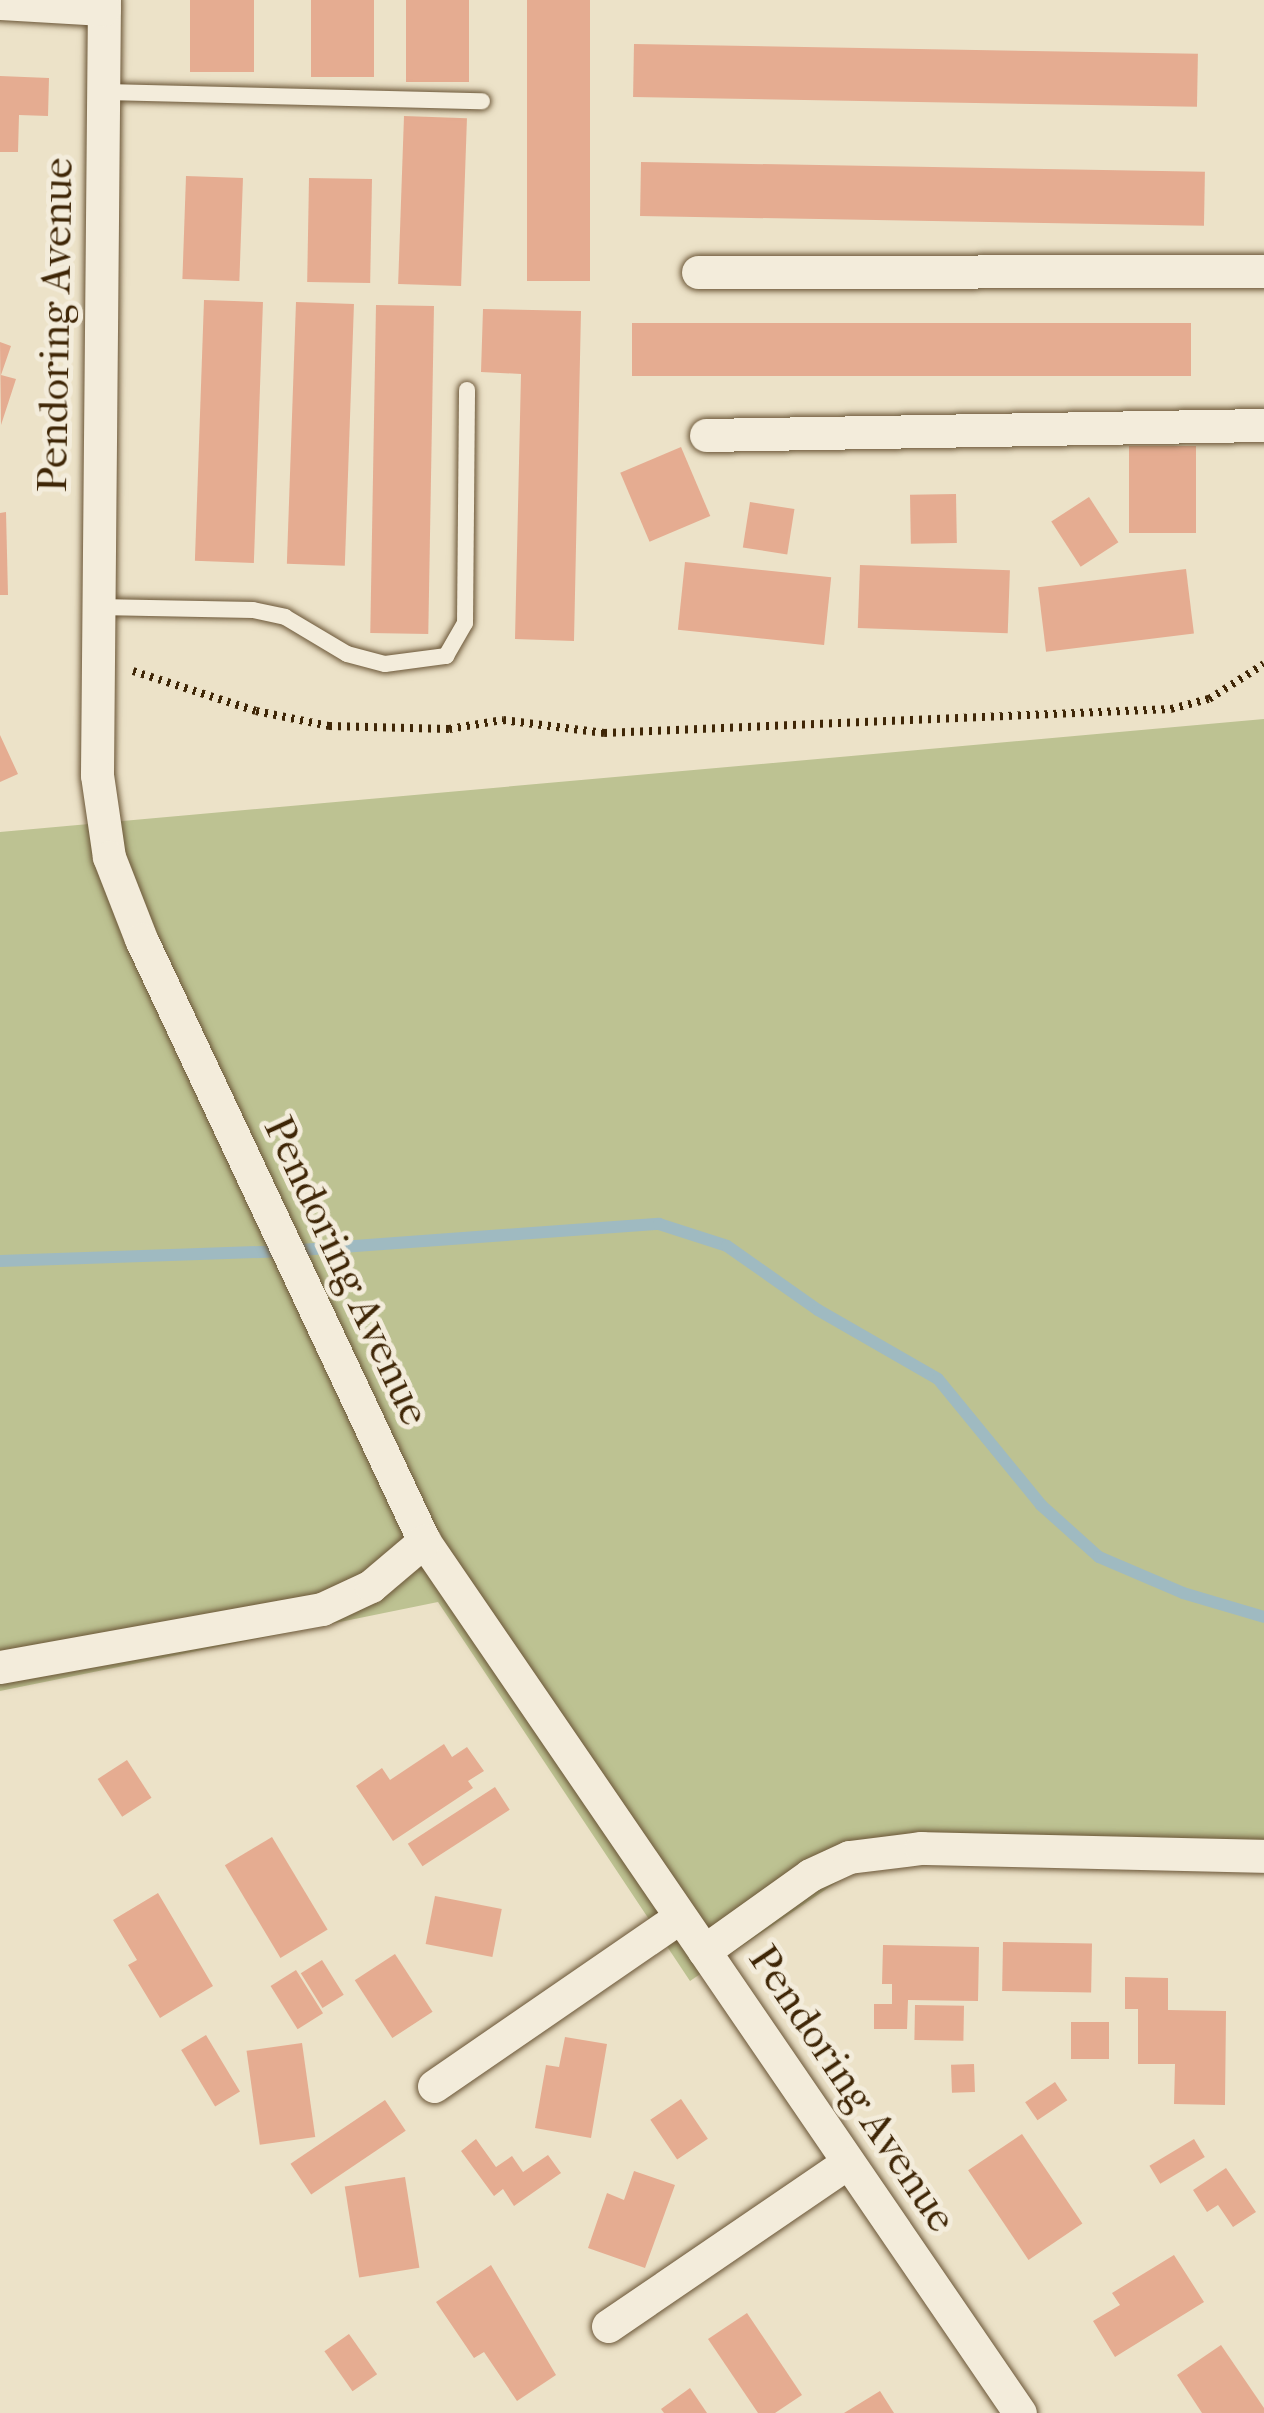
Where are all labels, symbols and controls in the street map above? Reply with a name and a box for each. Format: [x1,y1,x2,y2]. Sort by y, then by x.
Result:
street label: Pendoring Avenue [28,157,84,493]
street label: Pendoring Avenue [252,1109,440,1433]
street label: Pendoring Avenue [737,1936,967,2242]

